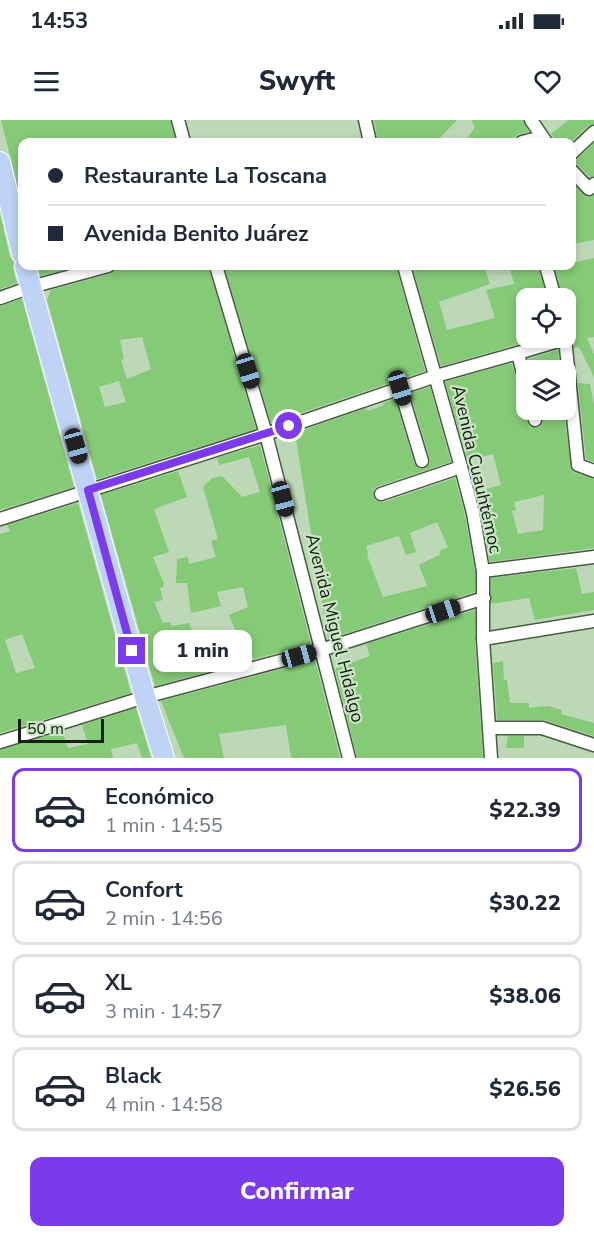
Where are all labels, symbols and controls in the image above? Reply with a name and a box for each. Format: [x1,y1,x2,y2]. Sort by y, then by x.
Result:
text: 14:53 [30,6,88,36]
text: Swyft [259,63,335,100]
icon: menu [30,65,63,98]
icon: heart [531,65,564,98]
text: Restaurante La Toscana [84,161,327,191]
text: Avenida Benito Juárez [84,219,308,249]
map controls [516,288,576,420]
button: locate [516,288,576,348]
car [234,351,262,391]
button: layers [516,360,576,420]
car [386,368,414,408]
street label: Avenida Cuauhtémoc [446,383,508,555]
route start [275,412,302,439]
car [62,426,90,466]
car [270,479,296,519]
street label: Avenida Miguel Hidalgo [300,531,370,725]
car [423,597,463,625]
callout: 1 min [153,630,252,672]
route end [118,637,145,664]
text: 1 min [176,637,229,664]
car [279,643,319,669]
scale bar [18,716,104,744]
text: 50 m [27,718,64,740]
text: Económico [105,782,214,812]
icon: car [33,783,87,837]
text: $22.39 [489,795,561,825]
text: 1 min · 14:55 [105,812,223,839]
text: Confort [105,875,183,905]
icon: car [33,876,87,930]
text: $30.22 [489,888,561,918]
text: 2 min · 14:56 [105,905,223,932]
text: XL [105,968,132,998]
icon: car [33,969,87,1023]
text: $38.06 [489,981,561,1011]
text: 3 min · 14:57 [105,998,223,1025]
text: Black [105,1061,161,1091]
icon: car [33,1062,87,1116]
text: $26.56 [489,1074,561,1104]
text: 4 min · 14:58 [105,1091,223,1118]
button: Confirmar [30,1157,564,1226]

